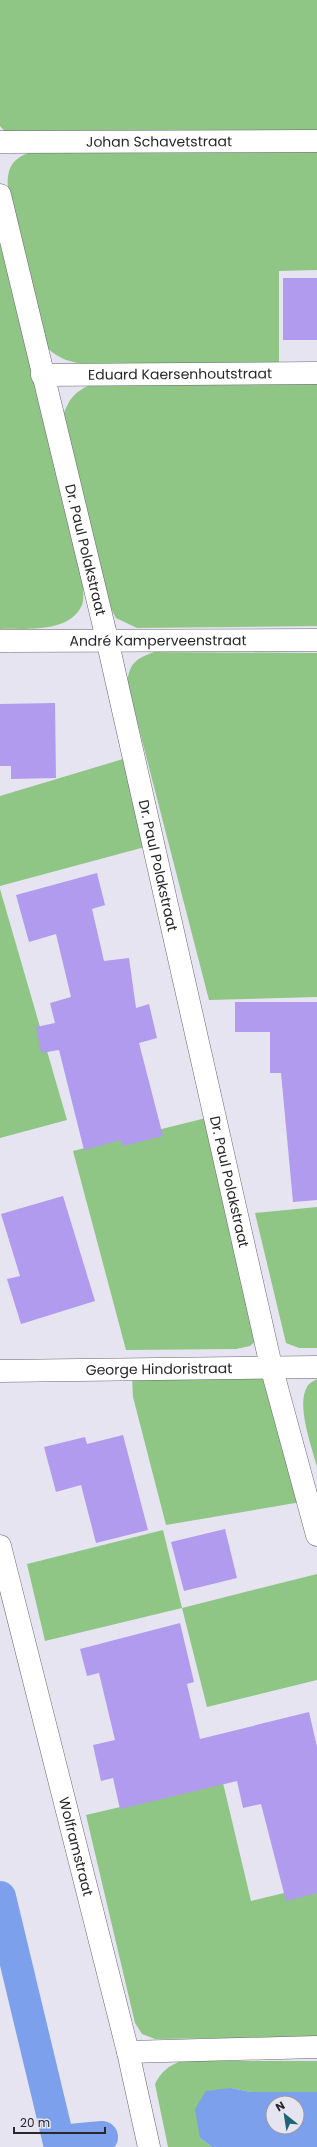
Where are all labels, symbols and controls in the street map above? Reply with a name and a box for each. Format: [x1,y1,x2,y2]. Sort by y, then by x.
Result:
street label: Johan Schavetstraat [86,131,232,152]
street label: Eduard Kaersenhoutstraat [88,363,272,385]
street label: Dr. Paul Polakstraat [60,482,111,618]
street label: André Kamperveenstraat [69,630,247,651]
street label: Dr. Paul Polakstraat [134,798,183,933]
street label: Dr. Paul Polakstraat [205,1114,254,1249]
street label: George Hindoristraat [86,1358,232,1380]
street label: Wolframstraat [54,1795,98,1898]
north arrow [265,2095,305,2135]
text: N [272,2097,288,2115]
scale bar [14,2109,105,2135]
text: 20 m [20,2114,50,2131]

